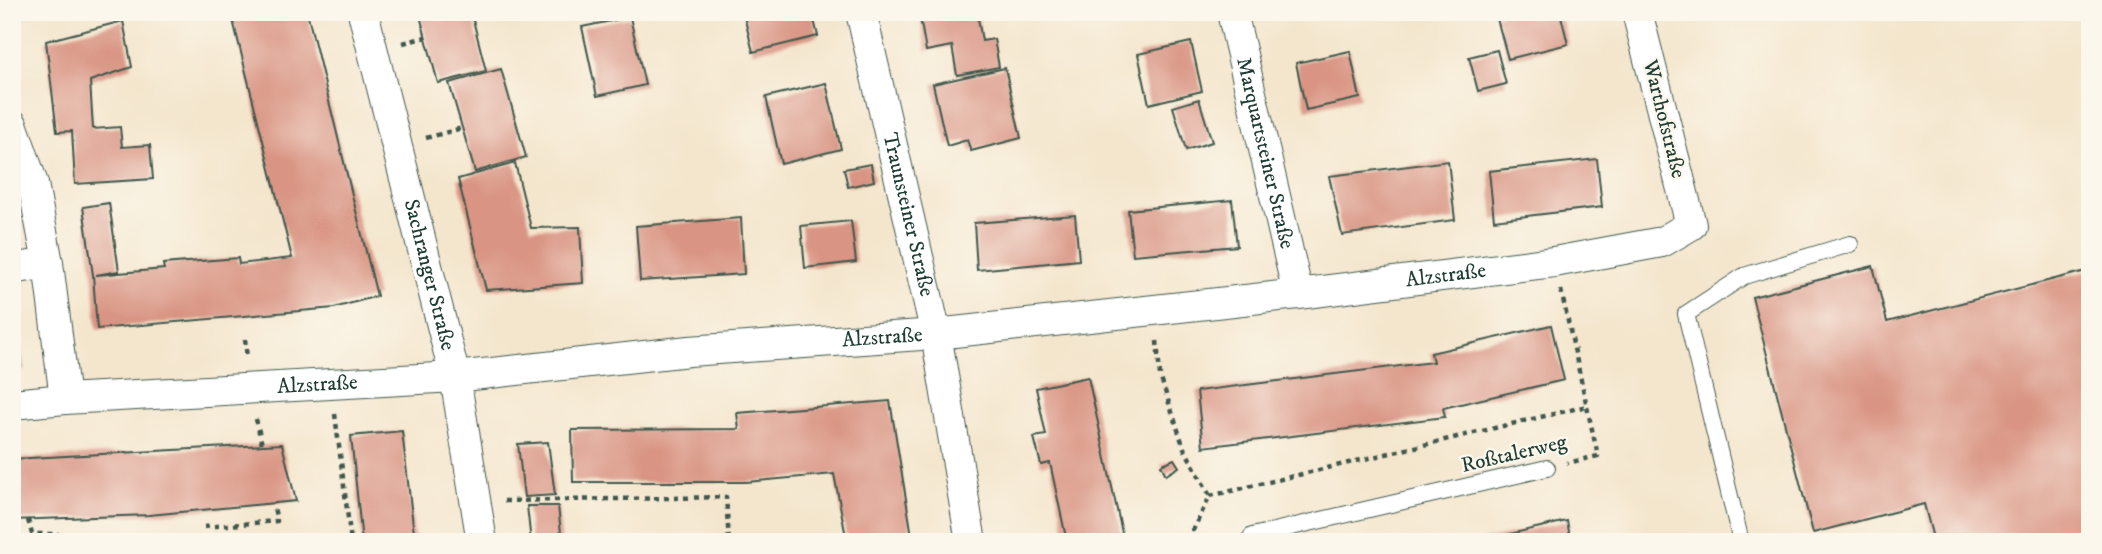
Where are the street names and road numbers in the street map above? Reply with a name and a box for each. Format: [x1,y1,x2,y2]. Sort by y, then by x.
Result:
street label: Marquartsteiner Straße [1230,55,1300,252]
street label: Warthofstraße [1636,56,1691,181]
street label: Traunsteiner Straße [877,130,940,299]
street label: Sachranger Straße [398,196,461,353]
street label: Alzstraße [1404,258,1488,293]
street label: Alzstraße [841,322,924,353]
street label: Alzstraße [276,369,359,400]
street label: Roßtalerweg [1459,429,1570,479]

